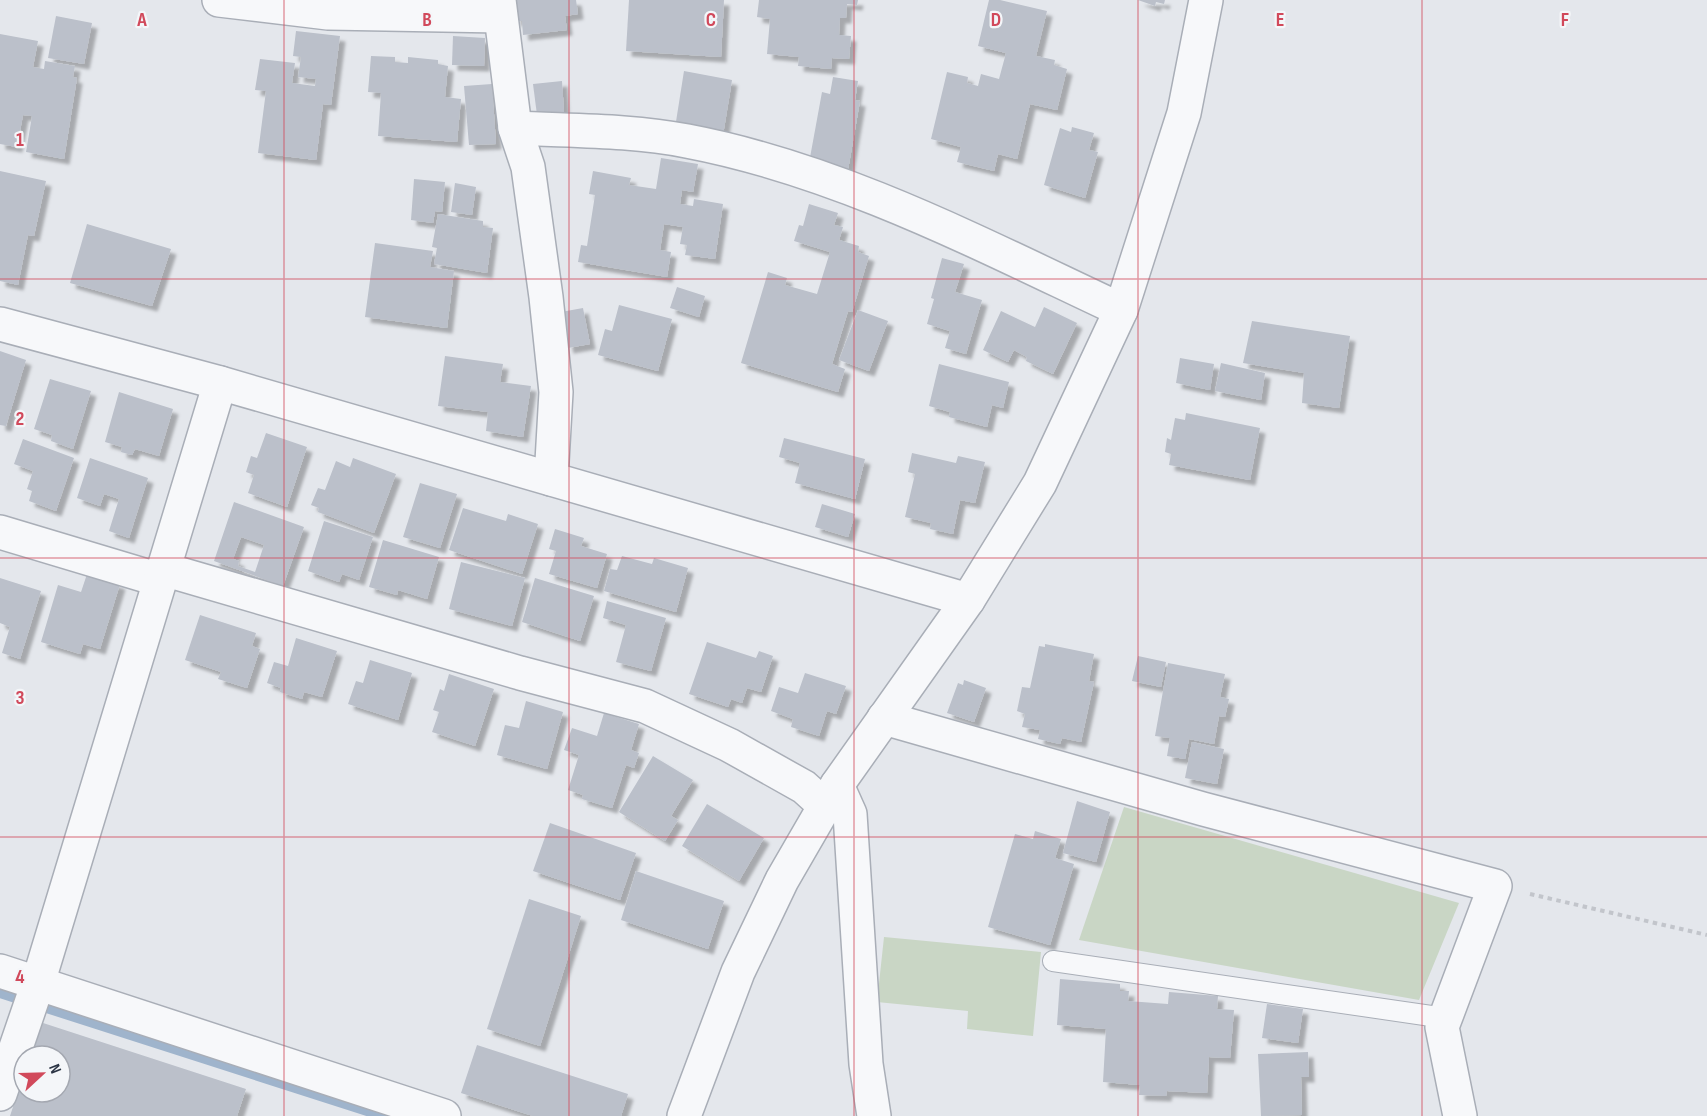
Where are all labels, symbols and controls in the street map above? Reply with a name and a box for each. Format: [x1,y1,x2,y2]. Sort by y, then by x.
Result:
text: A [136,8,147,32]
text: B [422,8,432,32]
text: C [706,8,716,32]
text: D [991,8,1001,32]
text: E [1276,8,1284,32]
text: F [1561,8,1569,32]
text: 1 [16,128,24,152]
text: 2 [16,407,24,431]
text: 3 [16,686,25,710]
text: 4 [15,965,25,989]
north arrow [12,1044,72,1104]
text: N [44,1061,65,1076]

